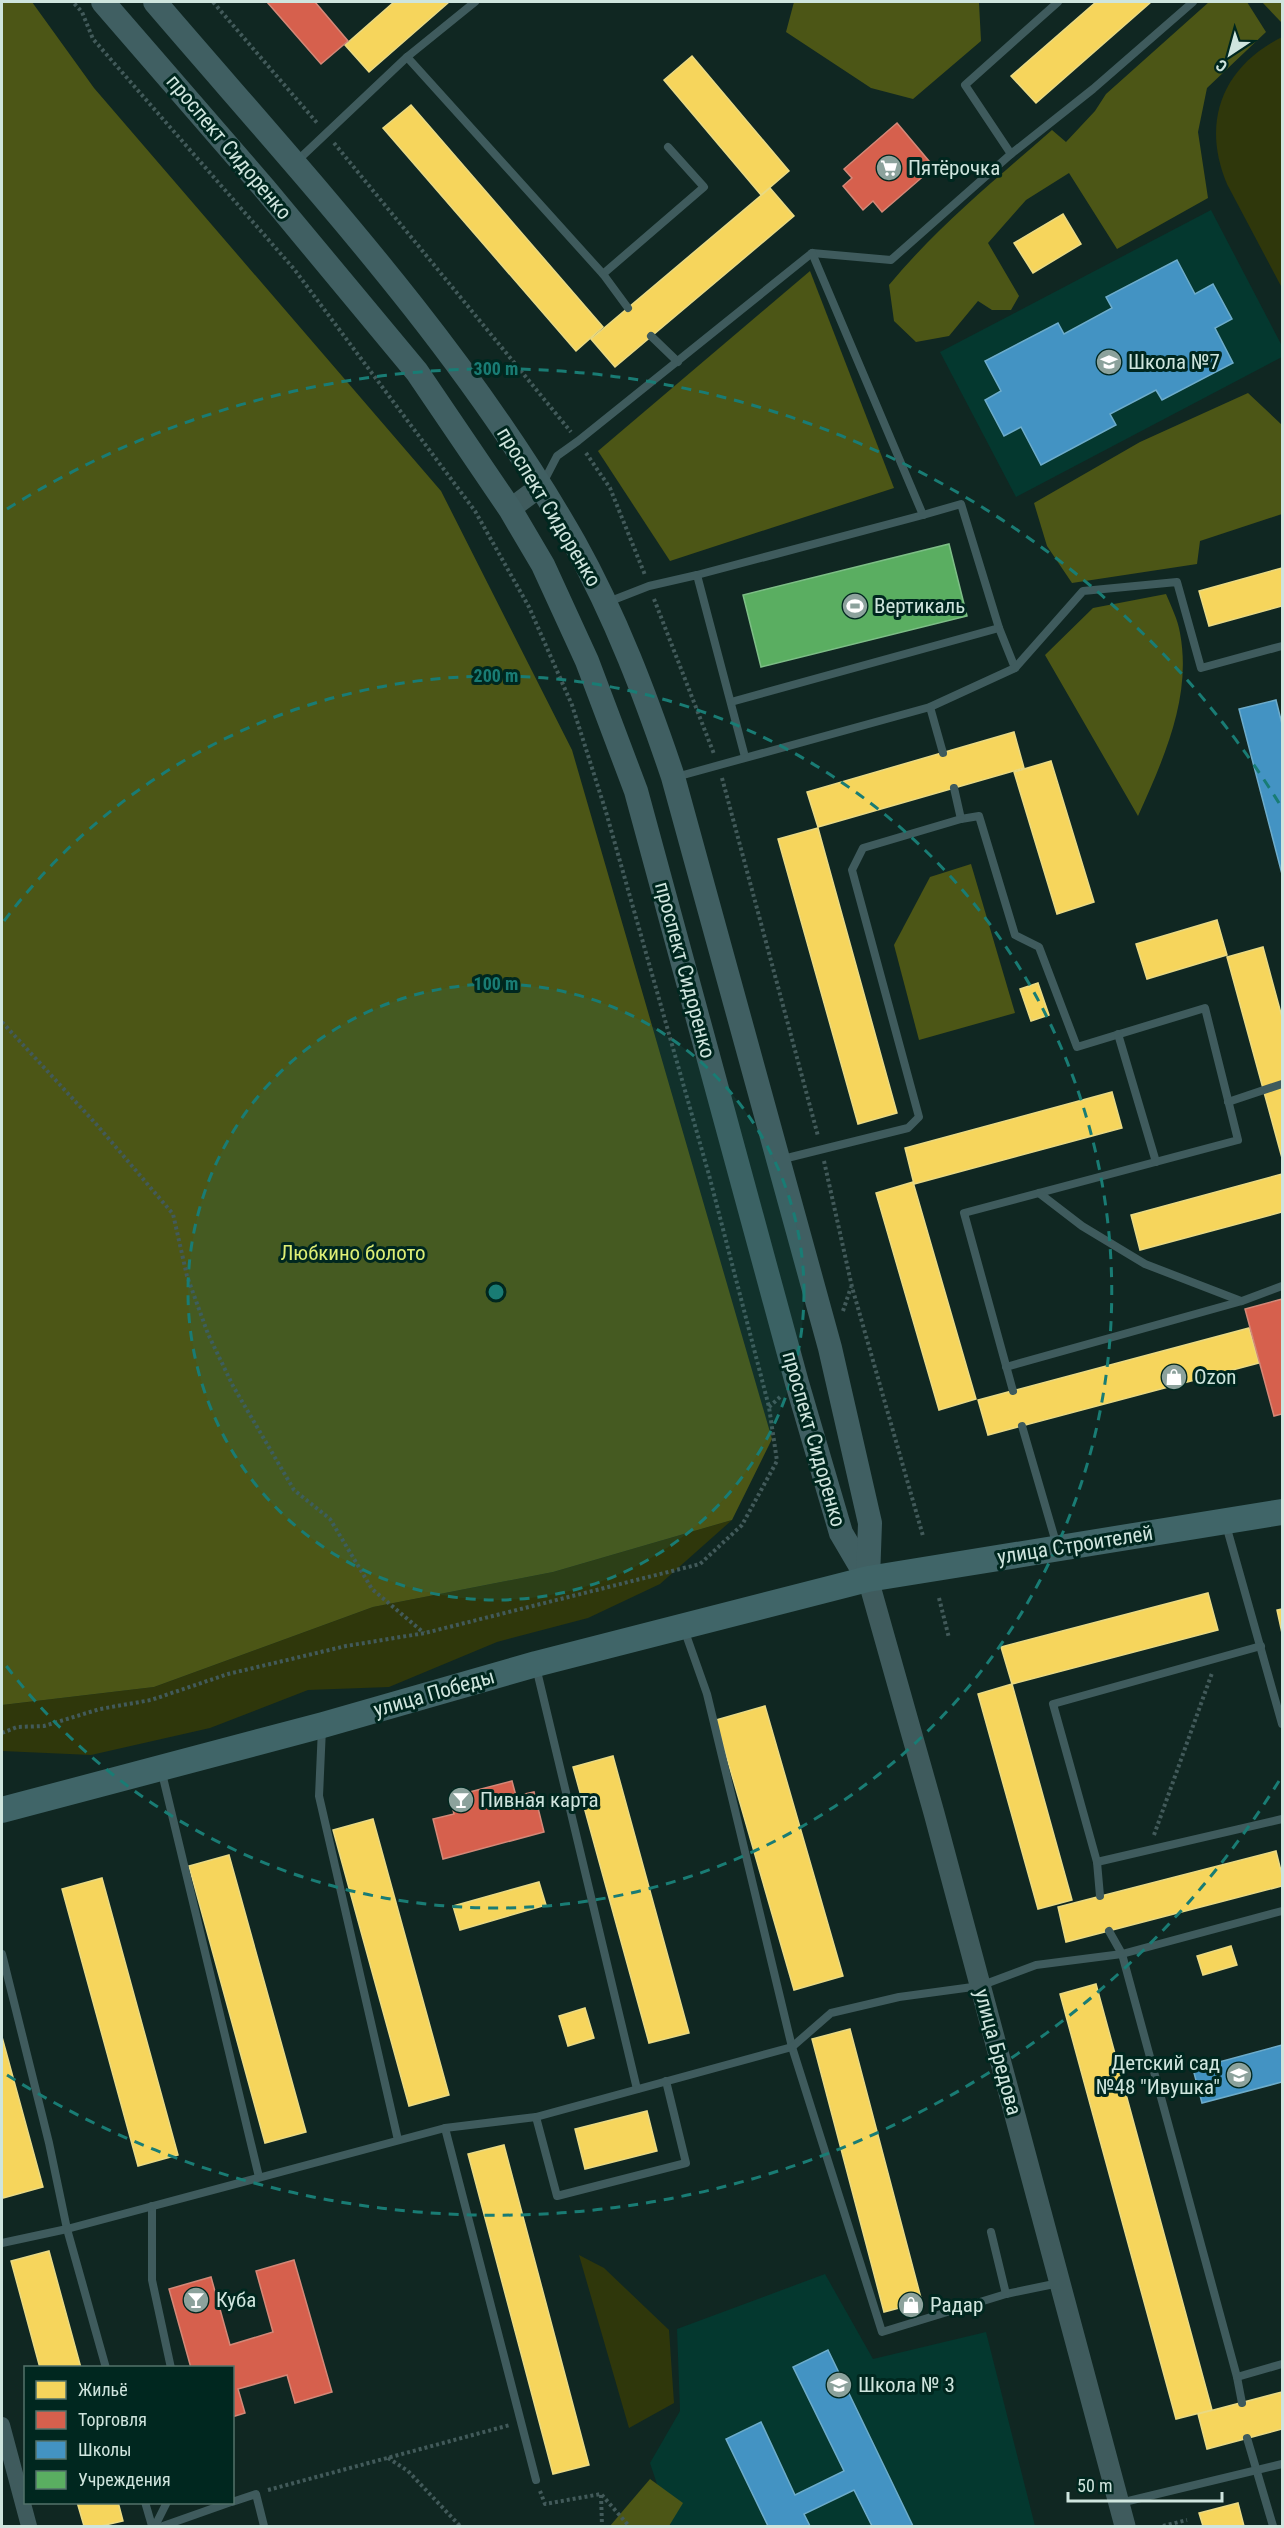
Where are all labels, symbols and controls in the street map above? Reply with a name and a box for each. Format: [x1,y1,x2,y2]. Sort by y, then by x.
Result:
north arrow [1200,24,1260,84]
text: С [1212,55,1231,76]
street label: проспект Сидоренко [162,70,296,224]
supermarket icon: Пятёрочка [874,153,904,183]
place label: Пятёрочка [908,156,1000,180]
school or university icon: Школа №7 [1094,347,1124,377]
place label: Школа №7 [1128,350,1220,374]
text: 300 m [474,358,518,379]
street label: проспект Сидоренко [492,423,606,591]
sports icon: Вертикаль [840,591,870,621]
place label: Вертикаль [874,594,965,618]
text: 200 m [474,665,518,686]
street label: проспект Сидоренко [650,879,720,1061]
text: 100 m [474,973,518,994]
park label: Любкино болото [280,1241,426,1265]
centre of rings [486,1282,506,1302]
street label: проспект Сидоренко [777,1349,851,1529]
shop icon: Ozon [1159,1362,1189,1392]
place label: Ozon [1194,1365,1236,1389]
street label: улица Строителей [995,1521,1155,1569]
street label: улица Победы [371,1664,497,1722]
bar icon: Пивная карта [446,1785,476,1815]
place label: Пивная карта [480,1788,599,1812]
street label: улица Бредова [970,1986,1026,2118]
place label: Детский сад №48 "Ивушка" [1096,2051,1220,2099]
school or university icon: Детский сад №48 "Ивушка" [1224,2060,1254,2090]
bar icon: Куба [181,2285,211,2315]
place label: Куба [216,2288,256,2312]
shop icon: Радар [896,2290,926,2320]
place label: Радар [930,2293,983,2317]
legend [24,2366,234,2504]
school or university icon: Школа № 3 [824,2370,854,2400]
place label: Школа № 3 [858,2373,955,2397]
text: Жильё [78,2379,128,2400]
text: Торговля [78,2409,147,2430]
text: Школы [78,2439,131,2460]
scale bar [1068,2465,1222,2503]
text: Учреждения [78,2469,171,2490]
text: 50 m [1077,2475,1112,2496]

